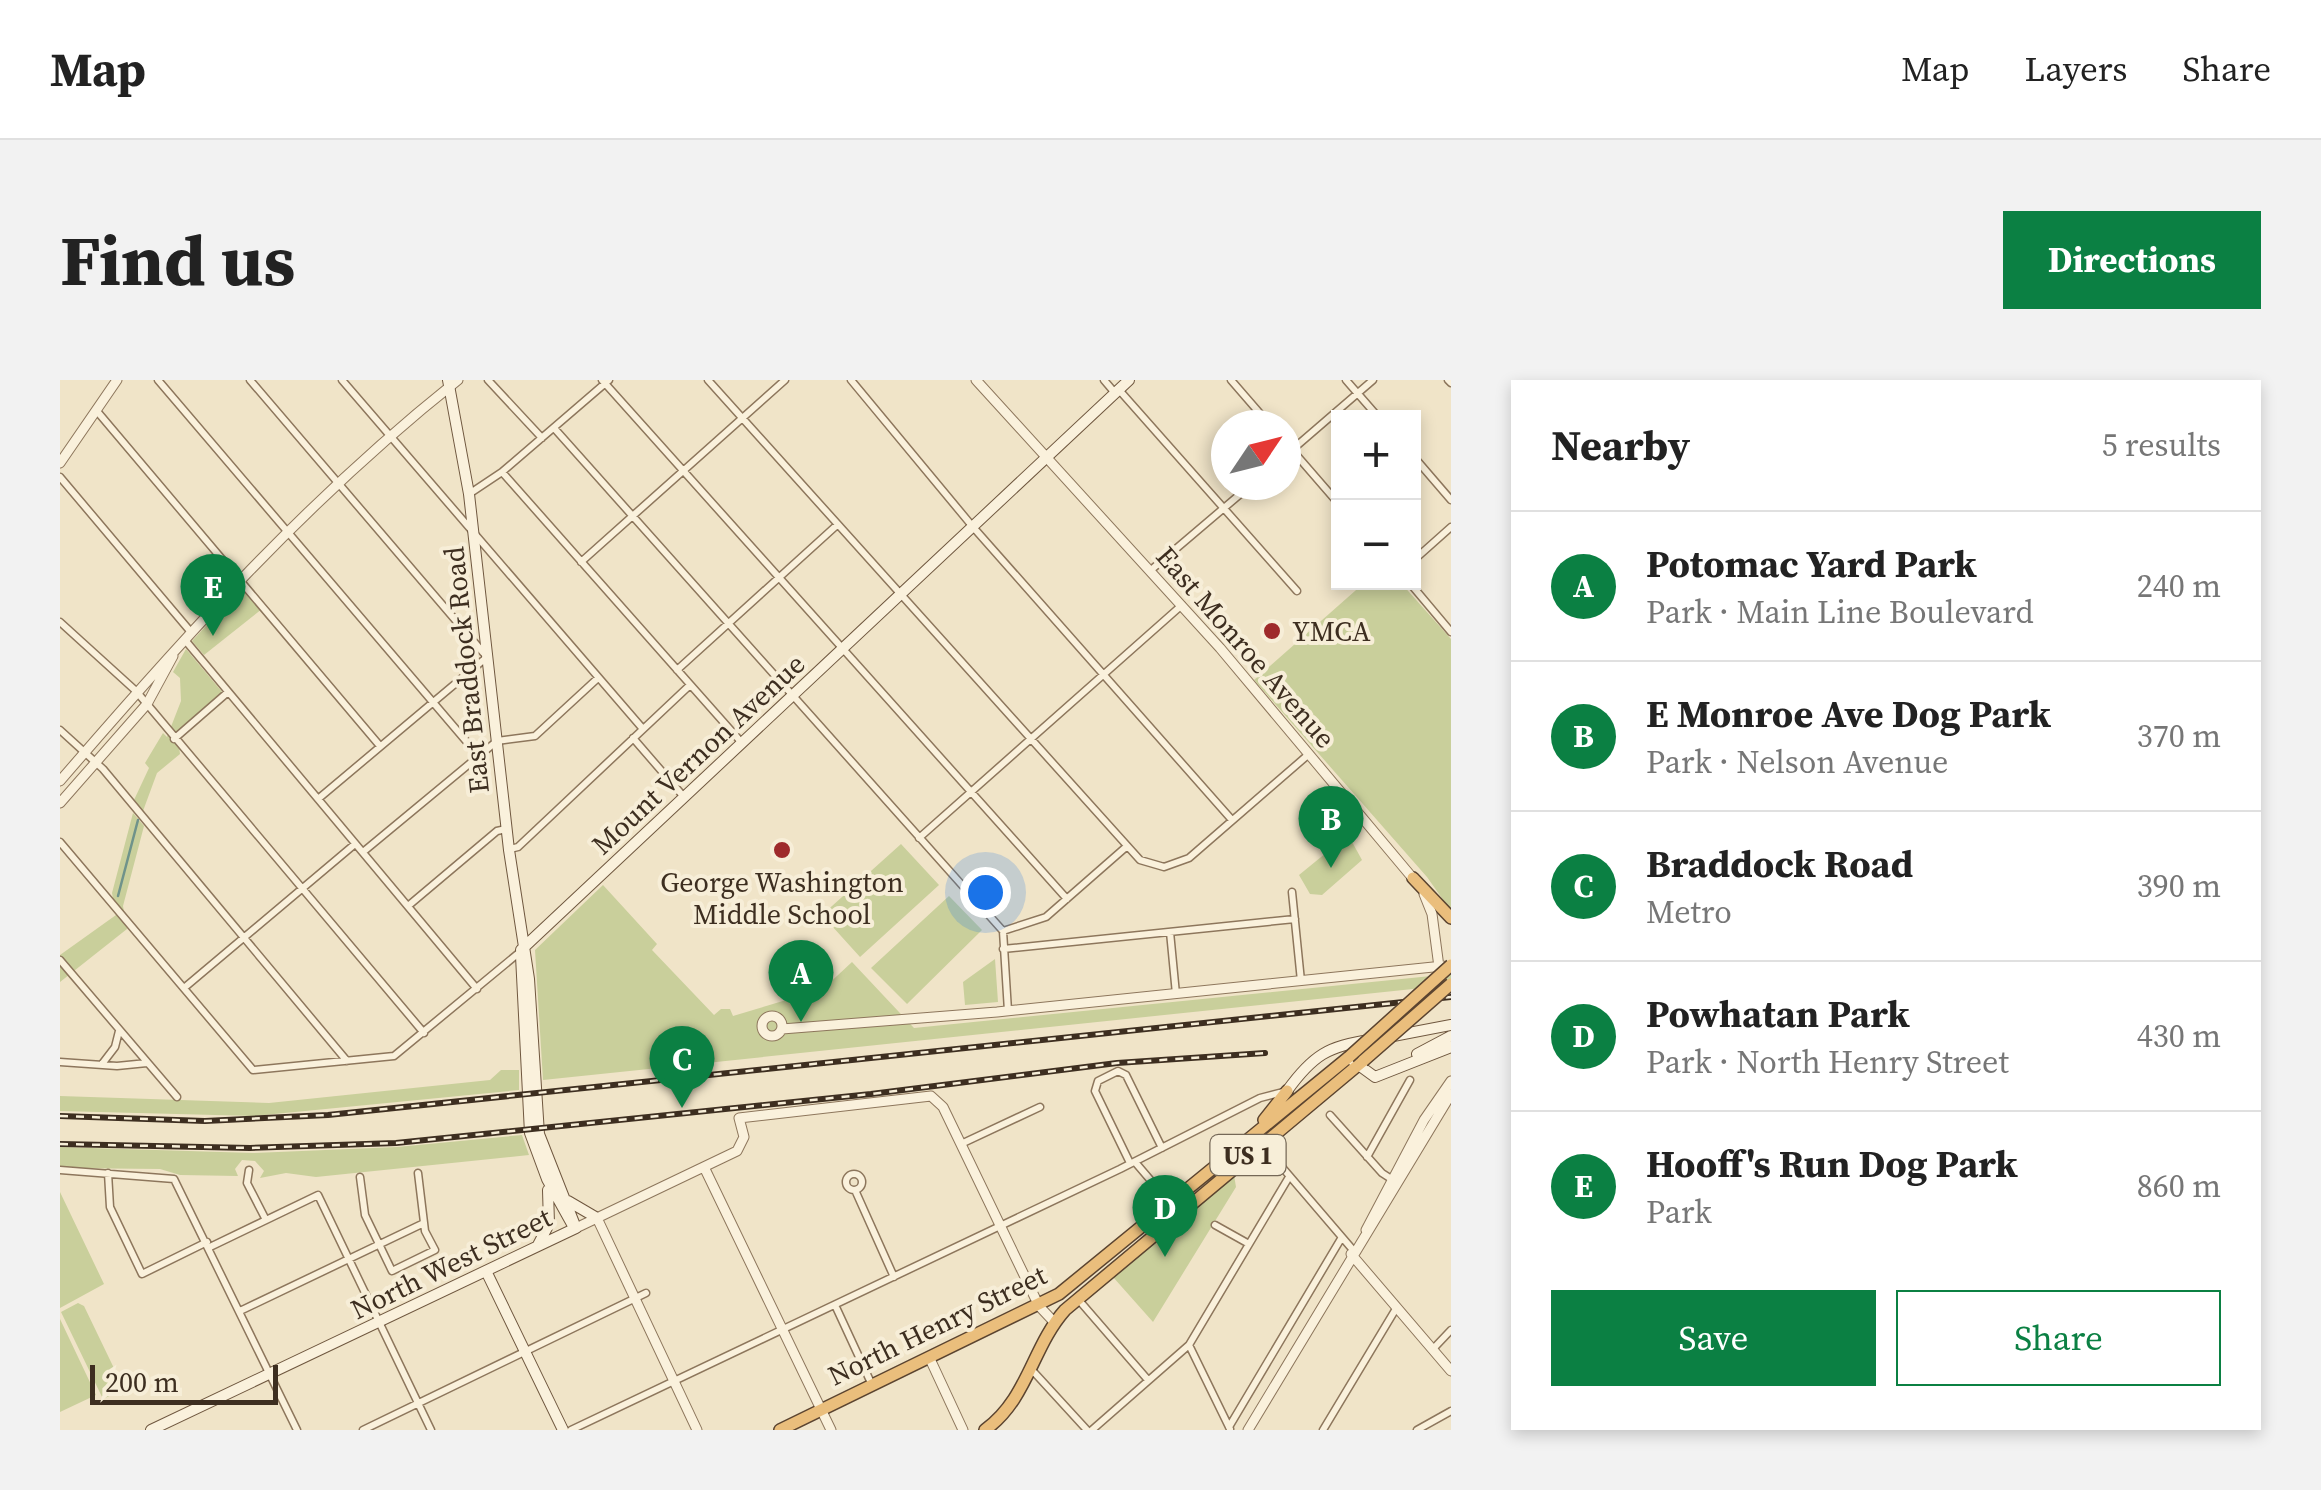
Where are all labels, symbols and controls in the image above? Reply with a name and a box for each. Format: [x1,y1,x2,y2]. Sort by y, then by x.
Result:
text: Map [50,36,146,102]
text: Map [1901,45,1969,93]
text: Layers [2024,45,2127,93]
text: Share [2182,45,2271,93]
button: Directions [2003,211,2261,309]
text: Find us [60,212,295,308]
north arrow [1211,410,1301,500]
map controls [1331,410,1421,590]
button: + [1331,410,1421,500]
text: Nearby [1551,416,1690,474]
text: 5 results [2102,423,2221,467]
button: − [1331,500,1421,590]
street label: East Monroe Avenue [1148,538,1344,756]
text: Potomac Yard Park [1646,538,1977,590]
street label: East Braddock Road [434,545,498,795]
pin: E [180,554,246,636]
text: A [1573,564,1594,608]
text: 240 m [2137,564,2221,608]
text: Park · Main Line Boulevard [1646,590,2034,634]
place label: YMCA [1292,612,1371,650]
marker: YMCA [1261,620,1283,642]
street label: Mount Vernon Avenue [583,645,813,863]
text: E Monroe Ave Dog Park [1646,688,2051,740]
text: B [1573,714,1594,758]
text: 370 m [2137,714,2221,758]
text: Park · Nelson Avenue [1646,740,1948,784]
pin: B [1298,786,1364,868]
text: Braddock Road [1646,838,1913,890]
marker: George Washington Middle School [771,839,793,861]
place label: George Washington Middle School [660,863,904,933]
text: C [1574,864,1593,908]
text: 390 m [2137,864,2221,908]
your location [960,867,1011,918]
text: Metro [1646,890,1732,934]
pin: A [768,940,834,1022]
text: Powhatan Park [1646,988,1910,1040]
text: D [1572,1014,1595,1058]
text: 430 m [2137,1014,2221,1058]
pin: C [650,1026,714,1108]
text: Park · North Henry Street [1646,1040,2009,1084]
road number: US 1 [1210,1135,1286,1175]
text: Hooff's Run Dog Park [1646,1138,2018,1190]
text: E [1574,1164,1593,1208]
text: 860 m [2137,1164,2221,1208]
pin: D [1132,1174,1198,1257]
text: Park [1646,1190,1712,1234]
street label: North West Street [344,1198,559,1328]
street label: North Henry Street [821,1255,1053,1394]
button: Save [1551,1290,1876,1386]
button: Share [1896,1290,2221,1386]
scale bar [90,1360,278,1404]
text: 200 m [105,1363,179,1401]

